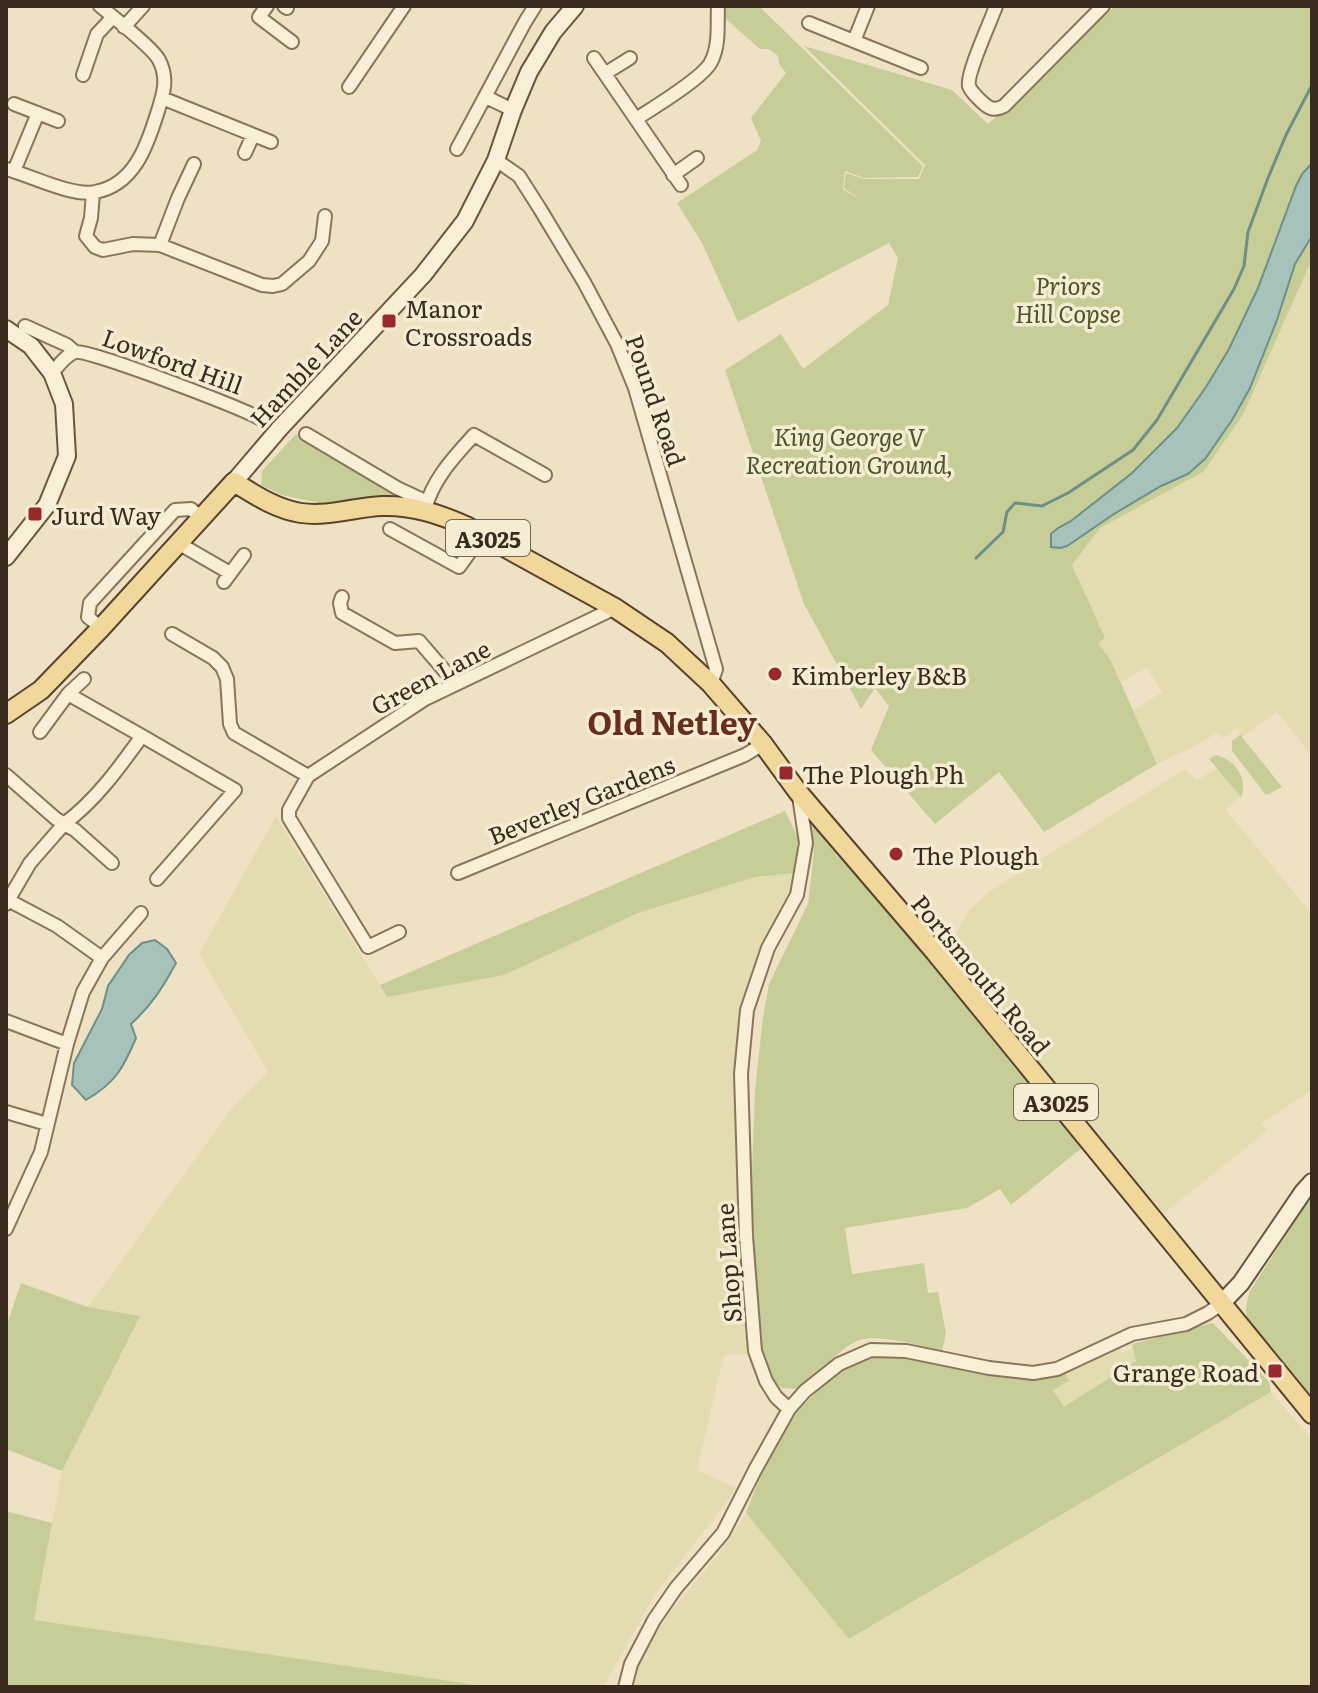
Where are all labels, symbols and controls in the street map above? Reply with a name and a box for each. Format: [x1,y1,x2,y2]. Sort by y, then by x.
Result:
park label: Priors Hill Copse [1015,267,1121,330]
place label: Manor Crossroads [405,290,532,353]
street label: Hamble Lane [241,300,369,434]
marker: Manor Crossroads [380,312,398,330]
street label: Lowford Hill [98,318,248,402]
street label: Pound Road [618,329,696,471]
park label: King George V Recreation Ground, [745,418,953,481]
place label: Jurd Way [51,497,161,532]
marker: Jurd Way [26,505,44,523]
road number: A3025 [446,520,530,556]
street label: Green Lane [364,630,496,722]
place label: Kimberley B&B [791,657,967,692]
marker: Kimberley B&B [766,665,784,683]
district label: Old Netley [587,697,757,745]
street label: Beverley Gardens [483,746,680,852]
place label: The Plough Ph [802,756,964,791]
marker: The Plough Ph [777,764,795,782]
place label: The Plough [912,837,1039,872]
marker: The Plough [887,845,905,863]
street label: Portsmouth Road [904,886,1060,1062]
road number: A3025 [1014,1084,1098,1120]
street label: Shop Lane [705,1202,749,1324]
place label: Grange Road [1113,1354,1259,1389]
marker: Grange Road [1266,1362,1284,1380]

